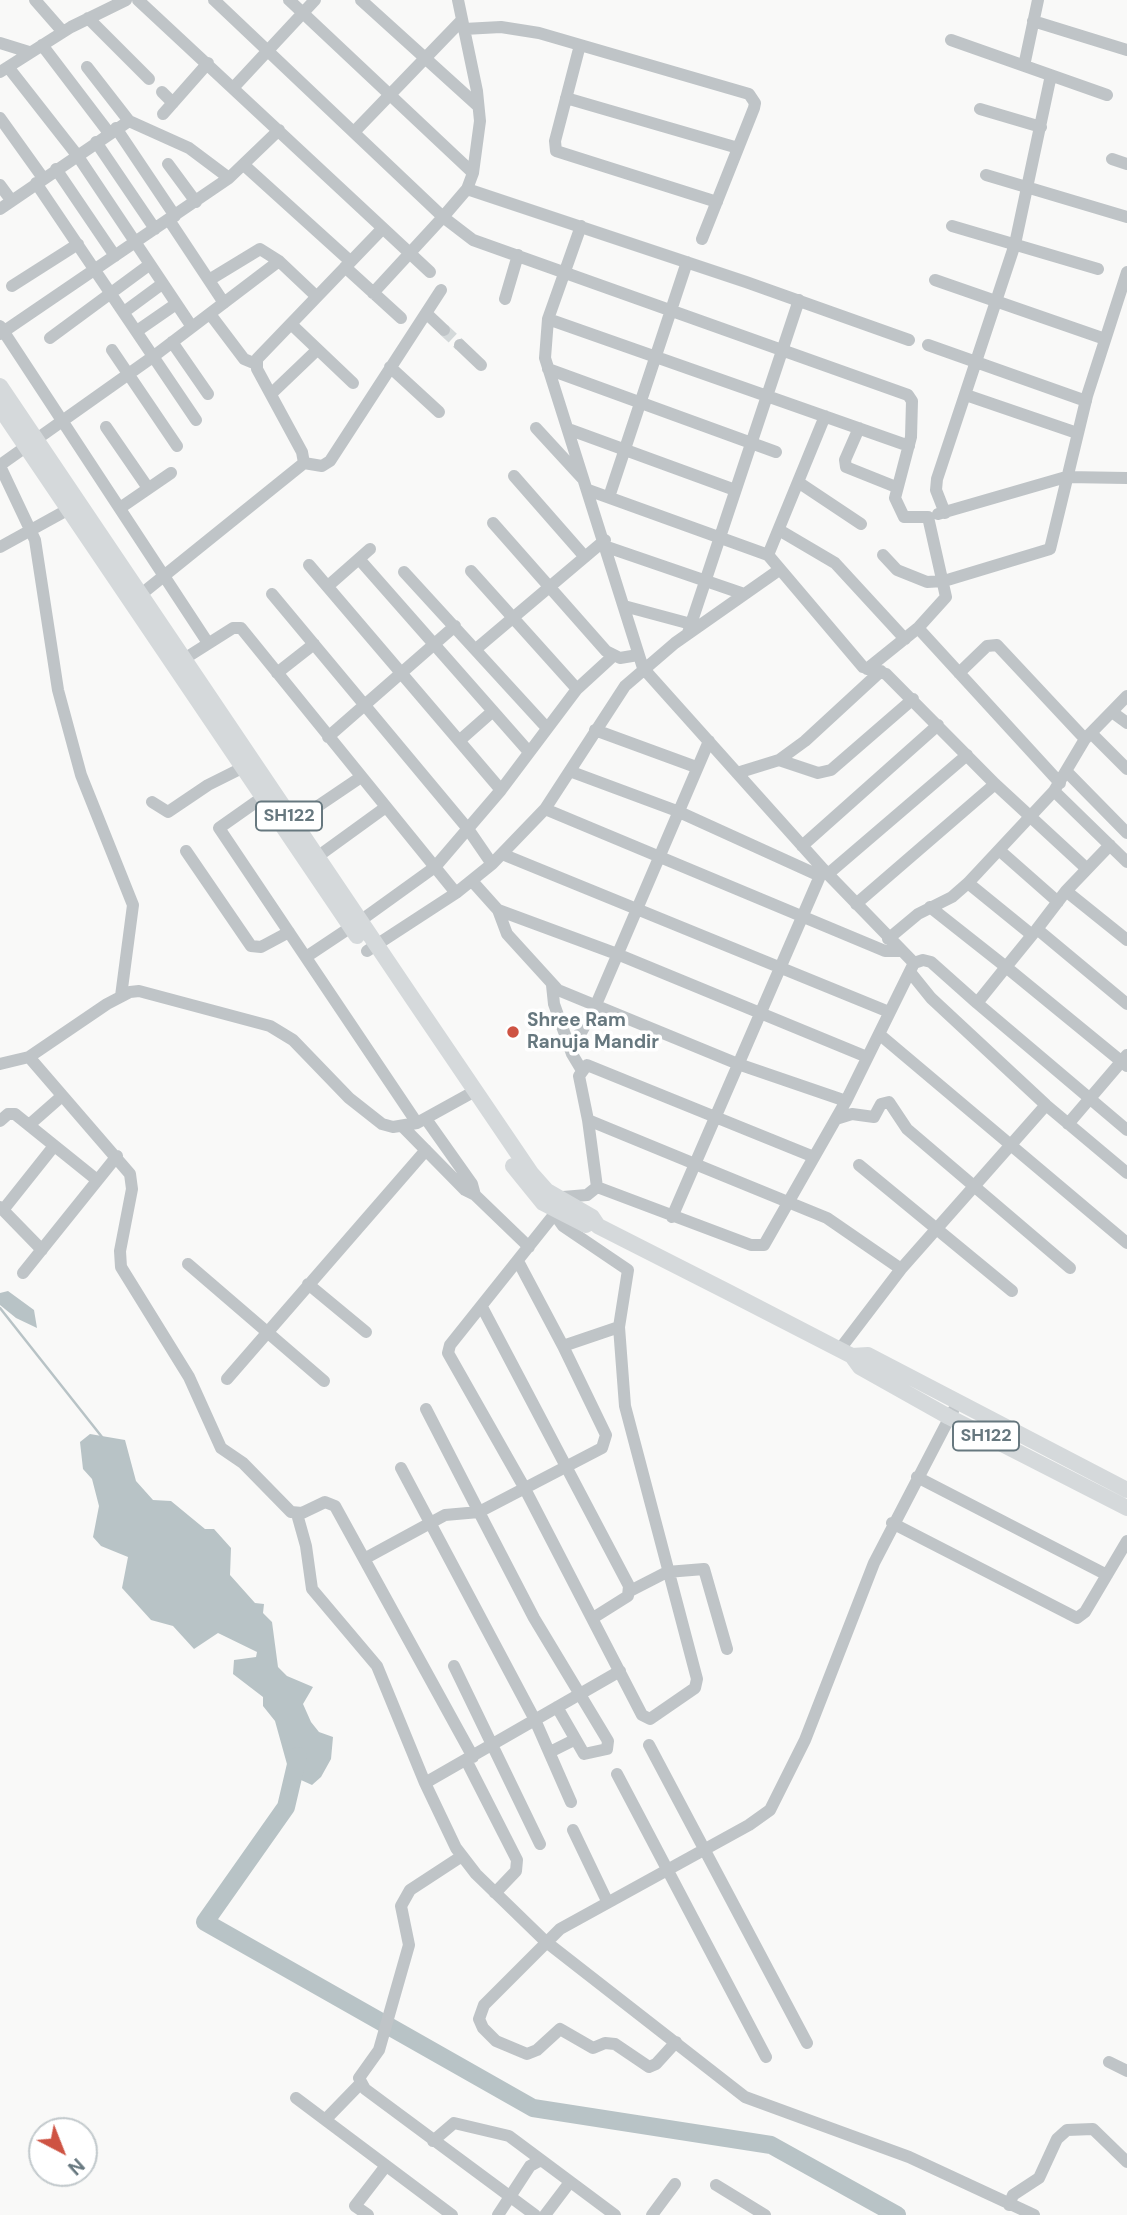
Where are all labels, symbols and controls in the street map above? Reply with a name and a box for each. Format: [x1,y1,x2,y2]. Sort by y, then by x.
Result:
road number: SH122 [256,802,322,830]
place label: Shree Ram Ranuja Mandir [527,1010,659,1054]
marker: Shree Ram Ranuja Mandir [505,1024,521,1040]
road number: SH122 [953,1422,1019,1450]
north arrow [28,2117,98,2187]
text: N [63,2153,90,2180]

